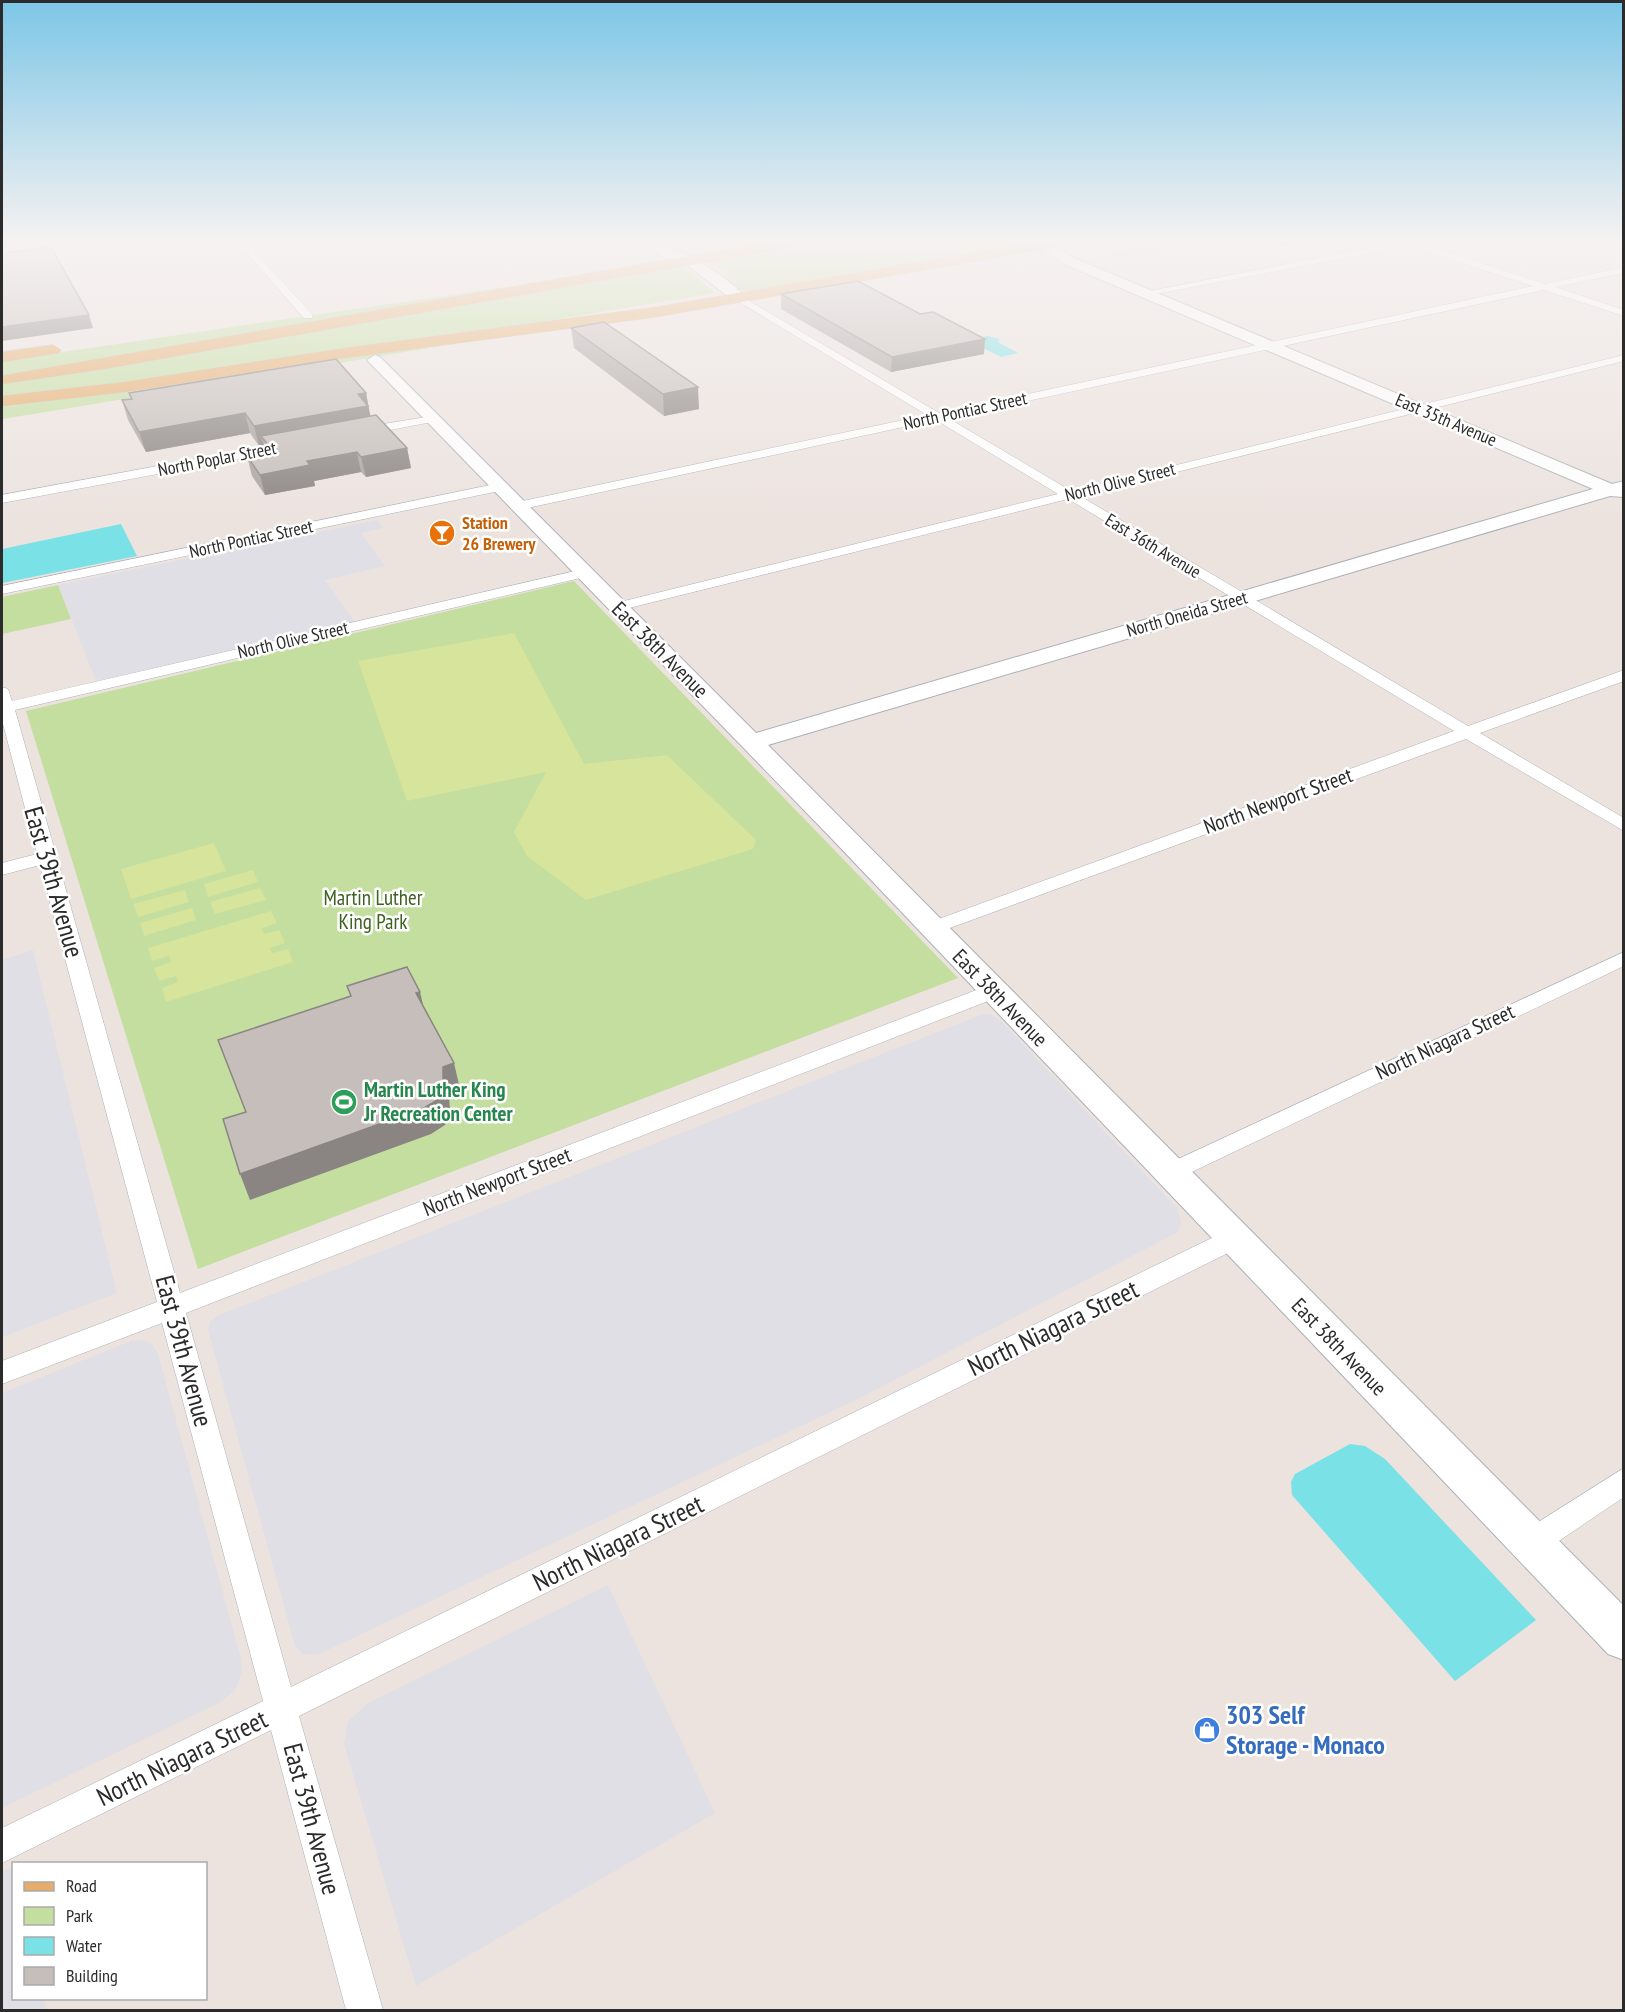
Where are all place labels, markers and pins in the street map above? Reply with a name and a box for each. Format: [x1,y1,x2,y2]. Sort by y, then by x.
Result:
place label: Station 26 Brewery [462,511,536,555]
bar icon: Station 26 Brewery [427,518,457,548]
place label: Martin Luther King Jr Recreation Center [363,1076,514,1127]
sports icon: Martin Luther King Jr Recreation Center [329,1087,359,1117]
place label: 303 Self Storage - Monaco [1226,1698,1385,1761]
shop icon: 303 Self Storage - Monaco [1192,1715,1222,1745]

